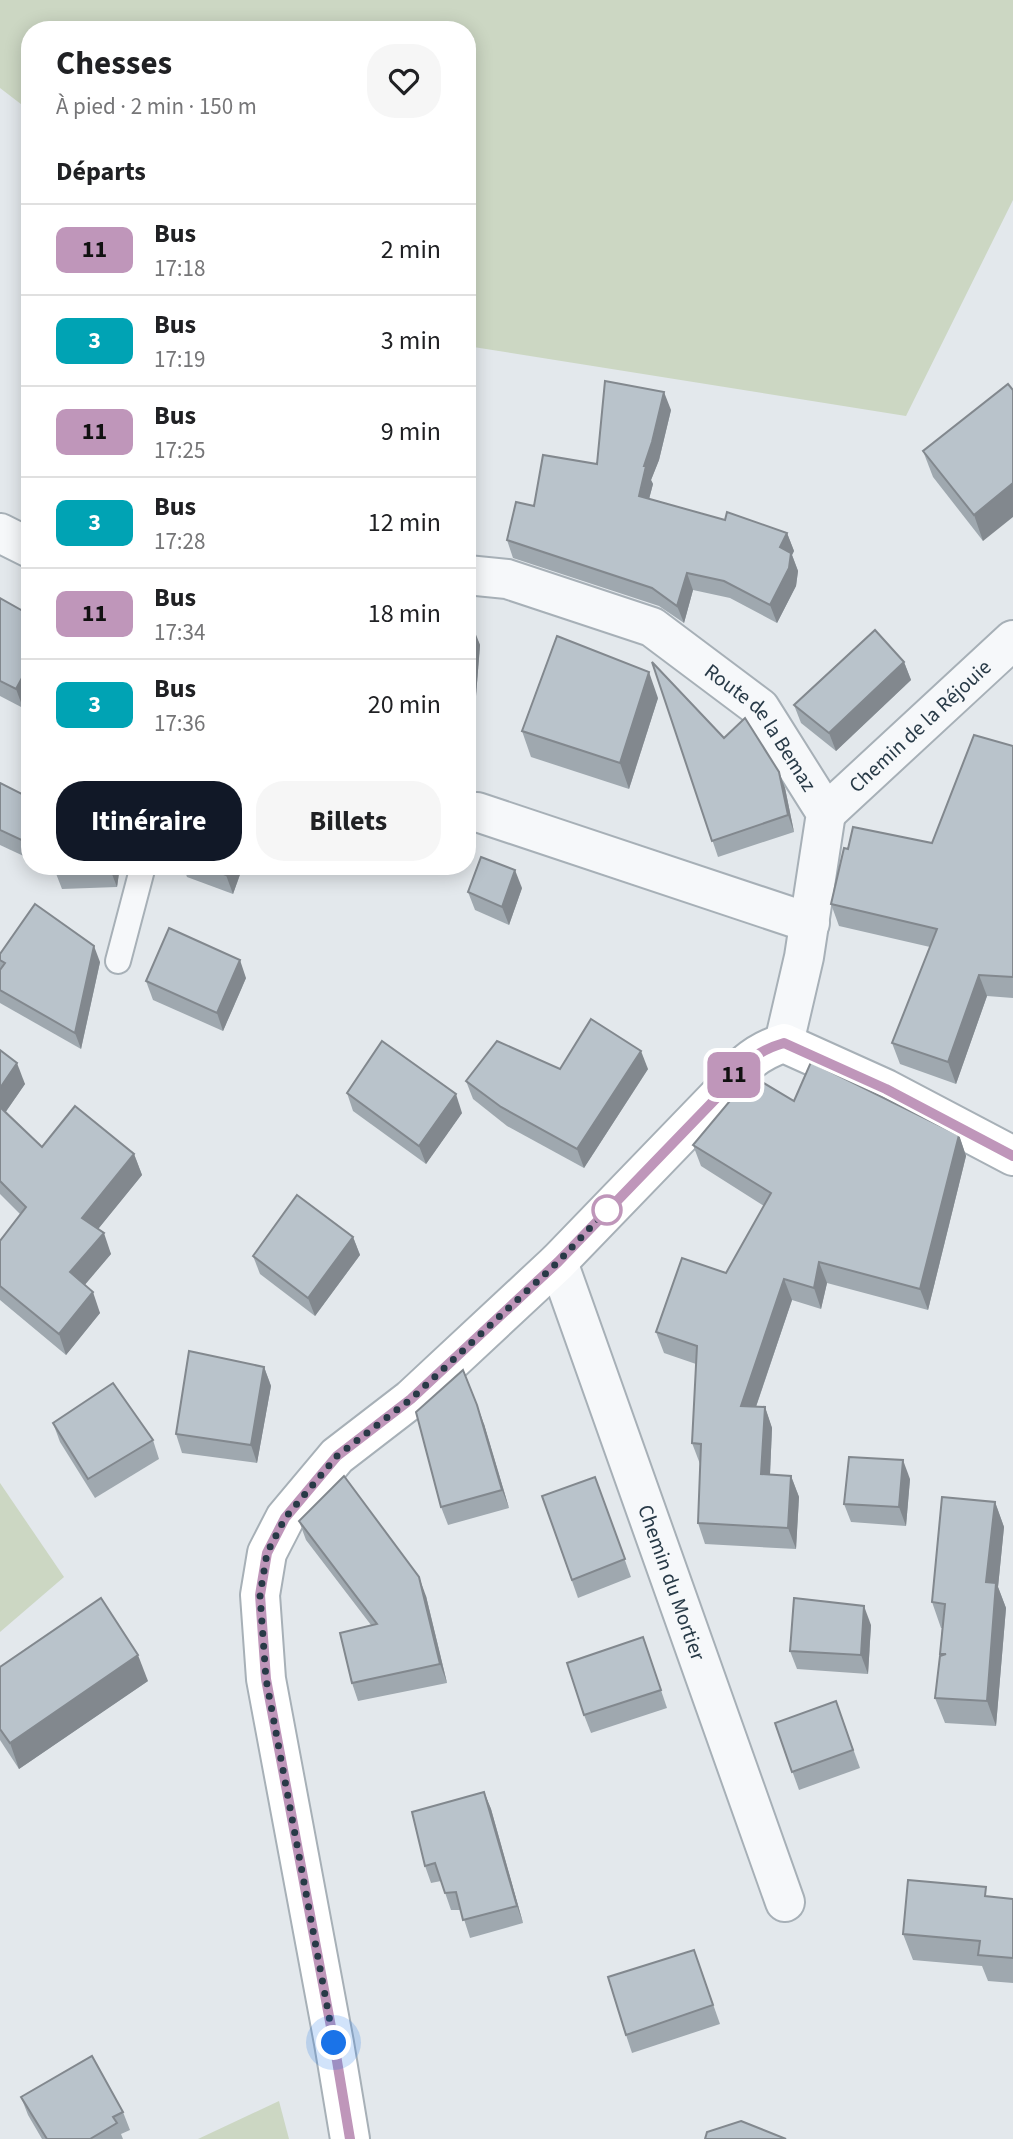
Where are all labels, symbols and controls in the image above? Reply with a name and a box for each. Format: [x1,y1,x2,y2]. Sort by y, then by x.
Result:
text: Chesses [56,40,172,87]
button: heart [367,44,441,118]
text: À pied · 2 min · 150 m [56,90,257,123]
text: Départs [56,153,146,190]
text: Bus [154,215,196,252]
text: 2 min [381,231,441,268]
text: 11 [82,232,107,267]
text: 17:18 [154,252,205,285]
text: Bus [154,306,196,343]
text: 3 min [381,322,441,359]
text: 3 [88,323,101,358]
text: 17:19 [154,343,205,376]
text: Bus [154,397,196,434]
text: 9 min [381,413,441,450]
text: 11 [82,414,107,449]
text: 17:25 [154,434,205,467]
text: Bus [154,488,196,525]
text: 12 min [368,504,441,541]
text: 3 [88,505,101,540]
text: 17:28 [154,525,205,558]
text: Bus [154,579,196,616]
text: 18 min [368,595,441,632]
text: 11 [82,596,107,631]
text: 17:34 [154,616,205,649]
street label: Chemin de la Réjouie [842,652,998,800]
street label: Route de la Bemaz [698,656,824,797]
text: Bus [154,670,196,707]
text: 20 min [368,686,441,723]
text: 3 [88,687,101,722]
text: 17:36 [154,707,205,740]
button: Itinéraire [56,781,242,861]
button: Billets [256,781,441,861]
line badge: 11 [702,1052,766,1098]
text: 11 [721,1057,747,1092]
unlabelled marker [592,1195,622,1225]
street label: Chemin du Mortier [630,1500,713,1665]
your location [316,2025,351,2060]

